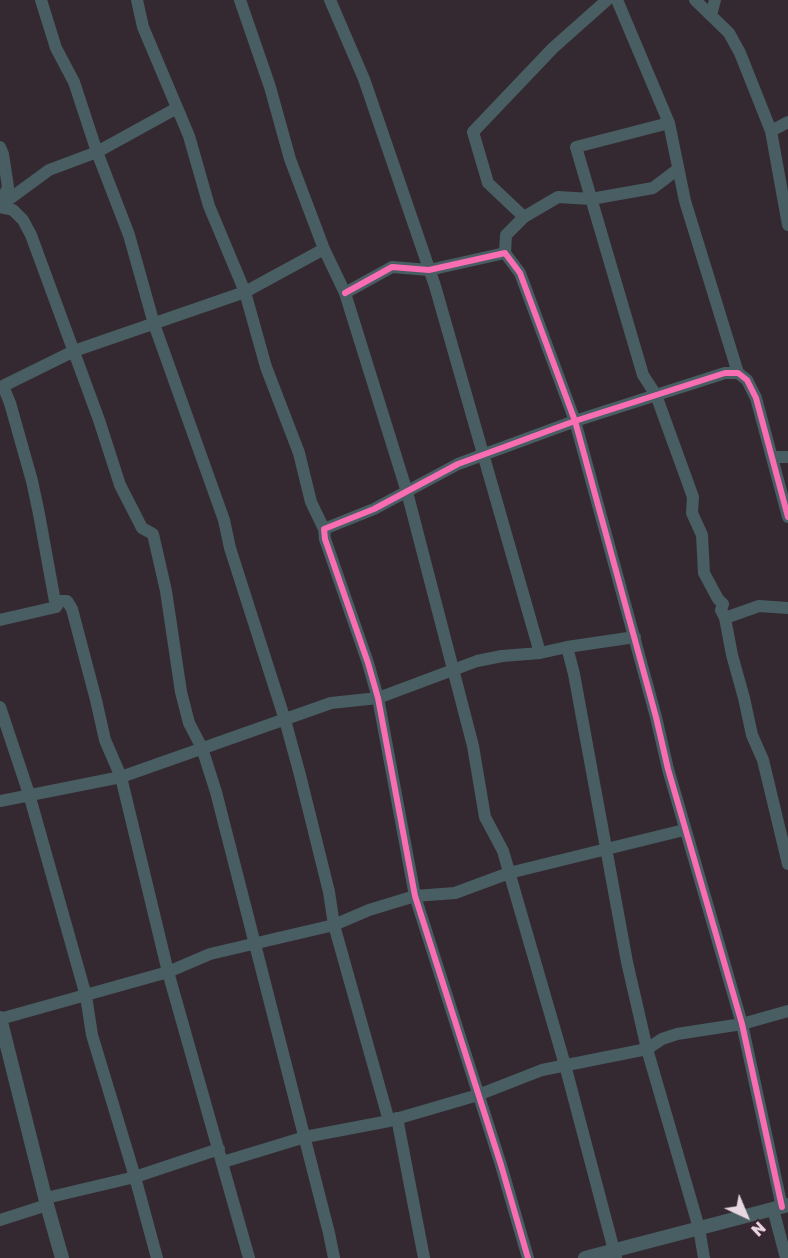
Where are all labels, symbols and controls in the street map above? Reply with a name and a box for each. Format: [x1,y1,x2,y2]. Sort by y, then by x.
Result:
north arrow [716,1186,776,1246]
text: N [747,1218,770,1240]

